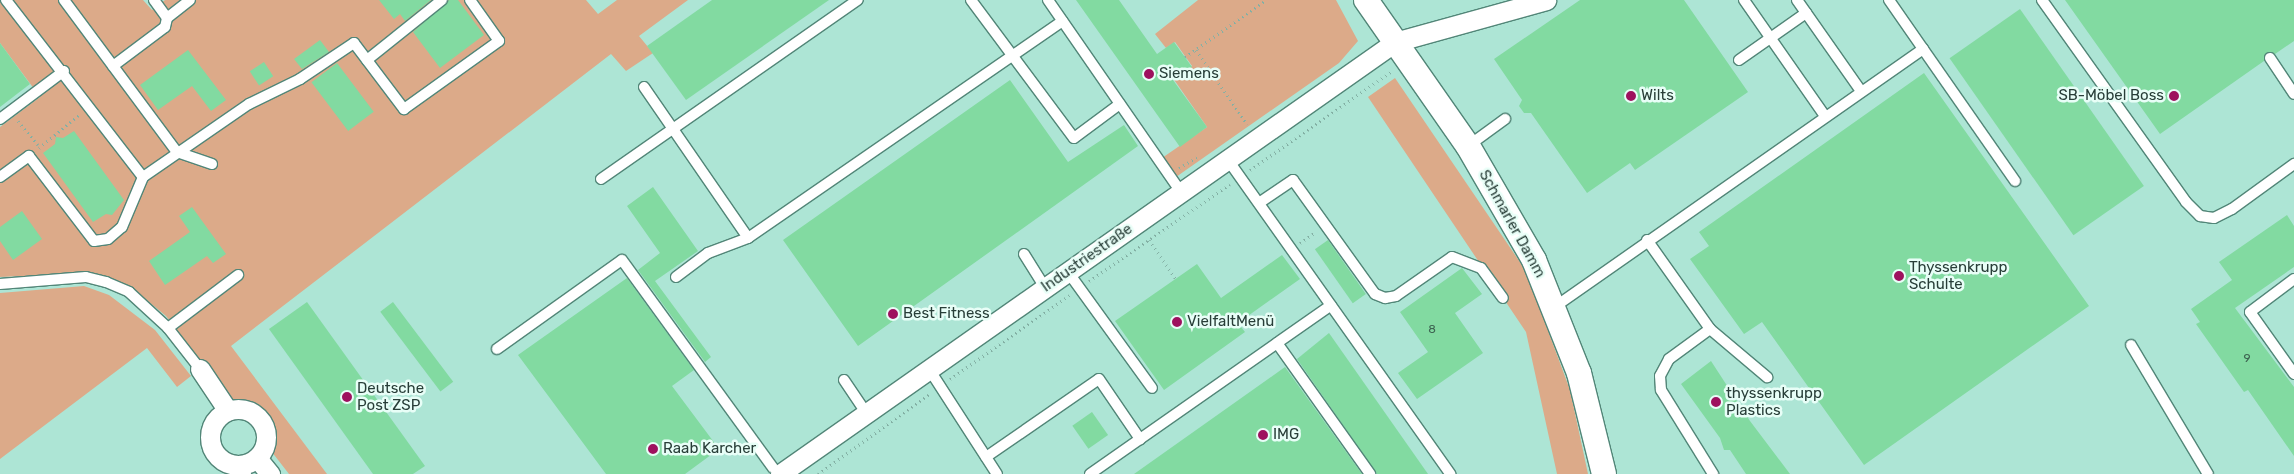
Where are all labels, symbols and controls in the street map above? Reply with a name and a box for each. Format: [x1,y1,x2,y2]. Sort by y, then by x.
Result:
place label: Siemens [1159,65,1219,83]
marker: Siemens [1143,68,1155,80]
place label: Wilts [1641,87,1674,105]
place label: SB-Möbel Boss [2058,87,2164,105]
marker: Wilts [1625,90,1637,102]
marker: SB-Möbel Boss [2168,90,2180,102]
street label: Schmarler Damm [1475,167,1549,281]
street label: Industriestraße [1038,220,1136,296]
place label: Thyssenkrupp Schulte [1909,258,2007,293]
marker: Thyssenkrupp Schulte [1893,270,1905,282]
place label: Best Fitness [903,305,990,323]
marker: Best Fitness [887,308,899,320]
place label: VielfaltMenü [1187,313,1274,331]
marker: VielfaltMenü [1171,316,1183,328]
house number: 8 [1428,323,1436,337]
house number: 9 [2243,352,2251,366]
place label: Deutsche Post ZSP [357,379,424,414]
place label: thyssenkrupp Plastics [1726,384,1822,419]
marker: Deutsche Post ZSP [341,391,353,403]
marker: thyssenkrupp Plastics [1710,396,1722,408]
place label: IMG [1273,426,1299,444]
marker: IMG [1257,429,1269,441]
place label: Raab Karcher [663,440,756,458]
marker: Raab Karcher [647,443,659,455]

